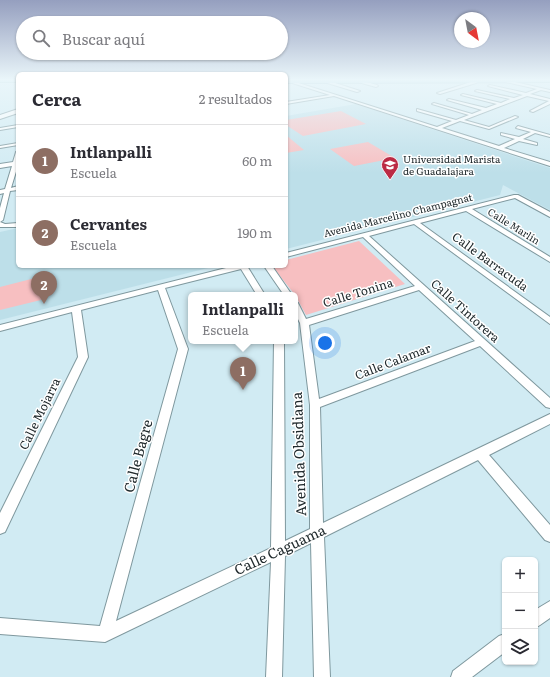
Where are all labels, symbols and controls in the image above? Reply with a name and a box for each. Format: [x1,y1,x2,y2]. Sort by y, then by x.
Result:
north arrow [454,12,490,48]
search box [16,16,288,60]
icon: search [30,27,52,49]
text: Buscar aquí [62,27,145,50]
text: Cerca [32,86,81,111]
text: 2 resultados [199,89,272,108]
text: Intlanpalli [70,140,152,163]
text: 1 [42,151,48,170]
text: 60 m [242,151,272,170]
place label: Universidad Marista de Guadalajara [403,151,501,178]
school or university icon: Universidad Marista de Guadalajara [380,155,400,180]
text: Escuela [70,163,117,182]
street label: Avenida Marcelino Champagnat [322,189,474,240]
street label: Calle Marlín [485,204,544,248]
text: Cervantes [70,212,147,235]
text: 2 [42,223,48,242]
text: 190 m [237,223,272,242]
street label: Calle Barracuda [449,227,533,295]
text: Escuela [70,235,117,254]
pin: 2 [31,271,57,304]
street label: Calle Tonina [320,273,396,311]
street label: Calle Tintorera [427,274,504,346]
popup [188,292,298,344]
text: Intlanpalli [202,297,284,320]
text: Escuela [202,320,249,339]
your location [315,333,335,353]
street label: Calle Calamar [352,338,434,384]
pin: 1 [230,357,256,390]
street label: Calle Mojarra [14,374,64,452]
street label: Avenida Obsidiana [286,391,310,517]
street label: Calle Bagre [118,417,156,494]
street label: Calle Caguama [231,519,329,579]
map controls [502,557,538,665]
button: + [502,557,538,593]
button: − [502,593,538,629]
button: layers [502,629,538,665]

